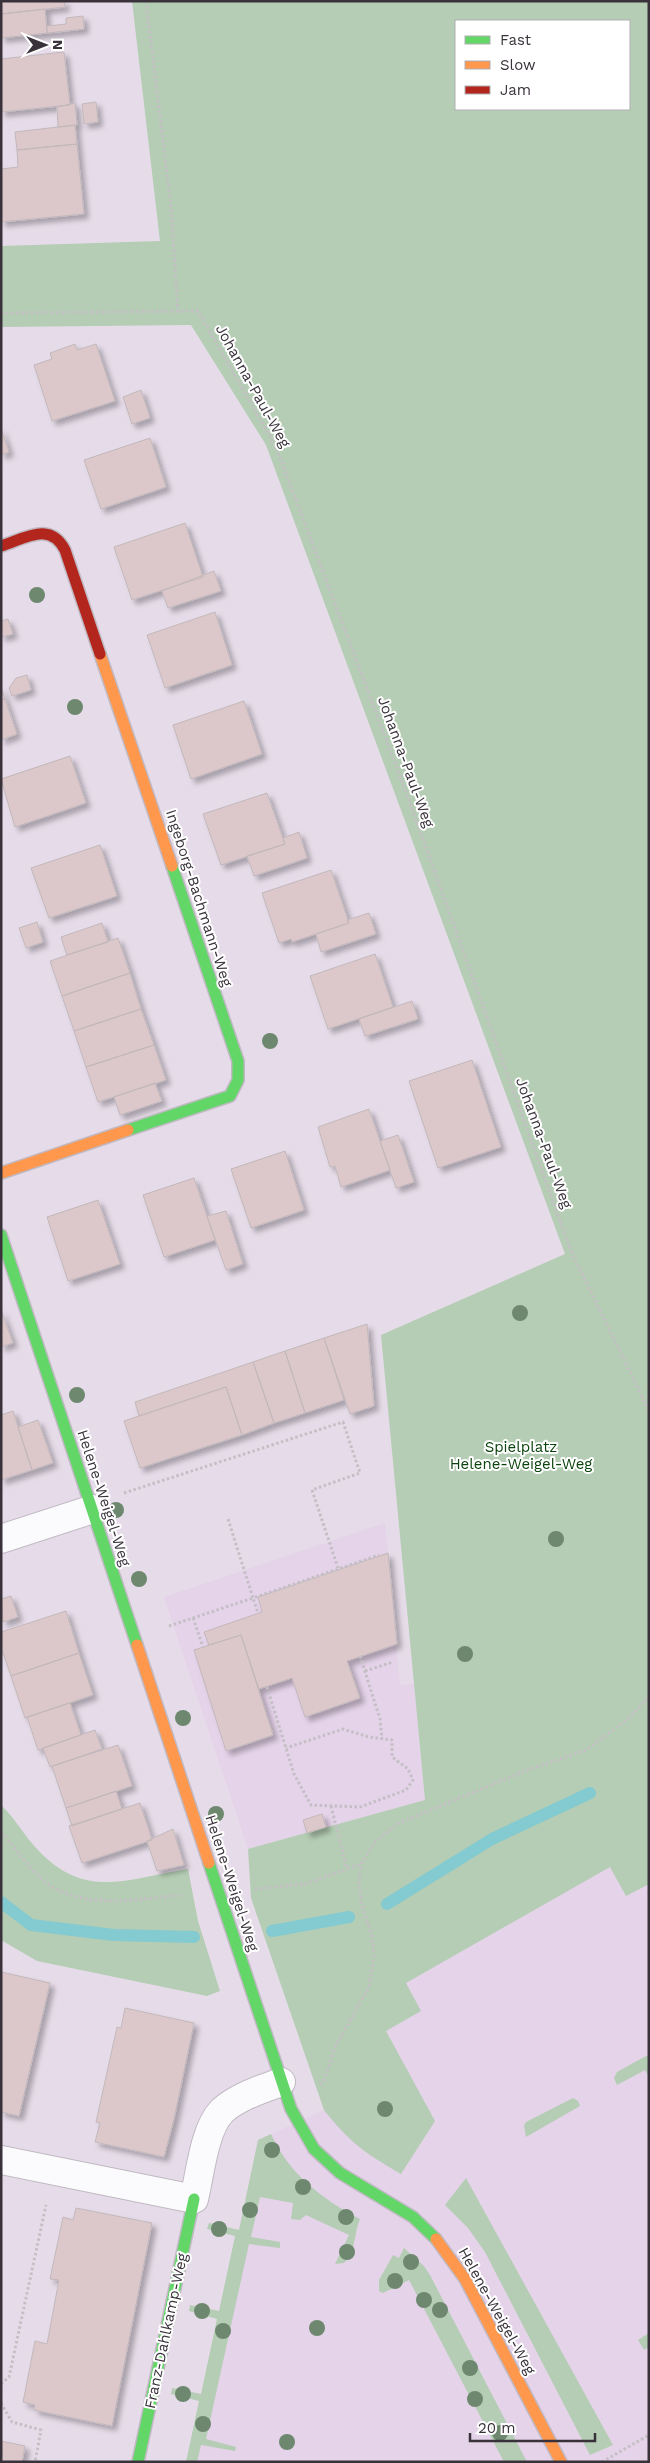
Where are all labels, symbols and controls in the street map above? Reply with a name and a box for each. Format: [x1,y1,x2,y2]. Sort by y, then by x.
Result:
north arrow [20,20,70,70]
legend [455,20,630,110]
text: Fast [500,31,532,49]
text: N [50,40,66,50]
text: Slow [500,56,536,74]
text: Jam [500,81,531,99]
street label: Johanna-Paul-Weg [212,321,294,451]
street label: Johanna-Paul-Weg [374,694,438,830]
street label: Ingeborg-Bachmann-Weg [162,807,236,989]
street label: Johanna-Paul-Weg [512,1075,576,1211]
street label: Helene-Weigel-Weg [73,1427,135,1569]
park label: Spielplatz Helene-Weigel-Weg [450,1438,592,1473]
street label: Helene-Weigel-Weg [201,1812,263,1954]
street label: Helene-Weigel-Weg [455,2244,539,2378]
street label: Franz-Dahlkamp-Weg [141,2252,191,2410]
scale bar [470,2410,595,2442]
text: 20 m [478,2419,516,2437]

